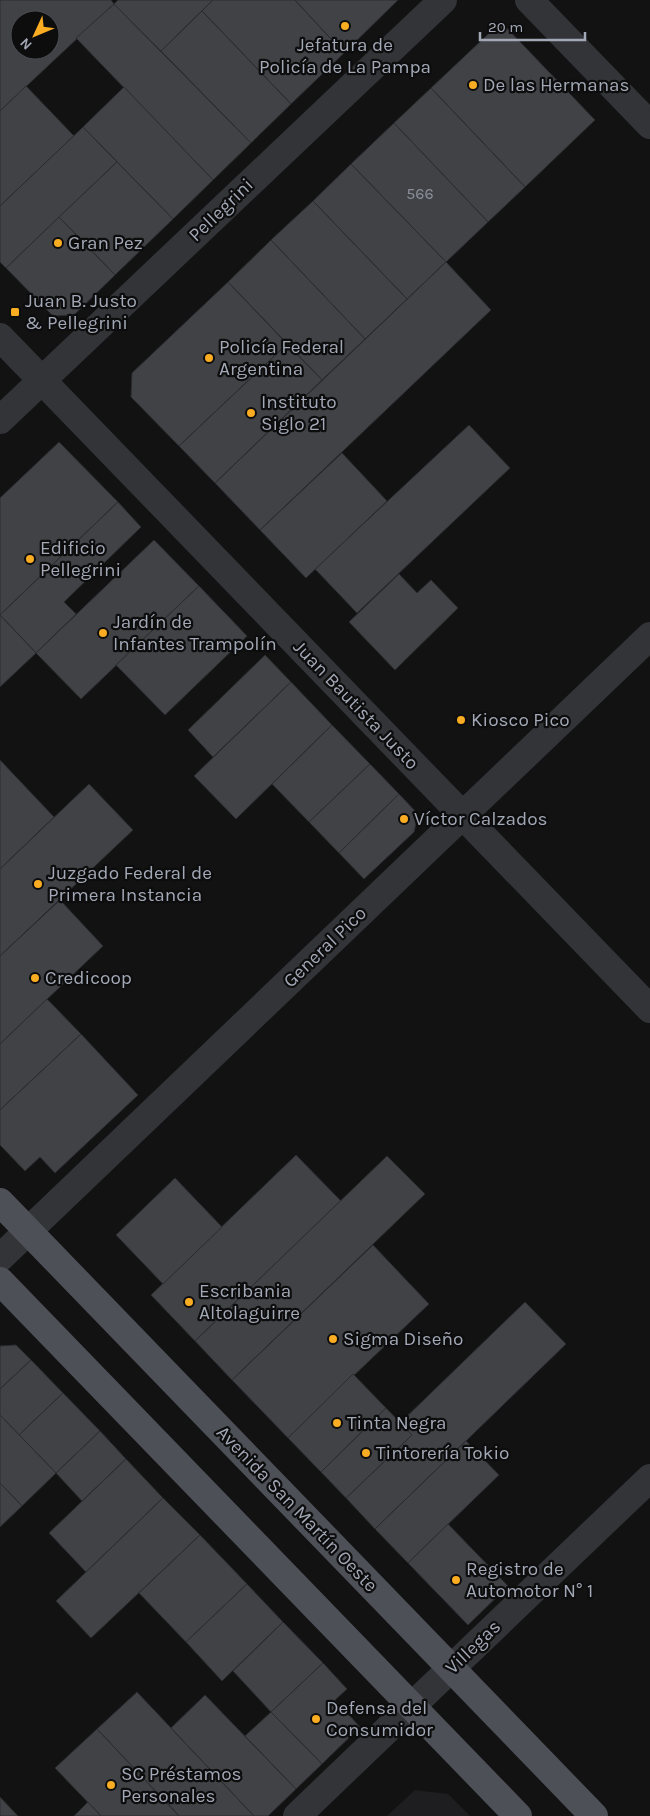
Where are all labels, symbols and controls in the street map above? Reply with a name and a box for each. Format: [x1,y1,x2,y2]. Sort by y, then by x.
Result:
north arrow [10,10,60,60]
scale bar [480,10,585,42]
text: 20 m [488,18,523,36]
marker: Jefatura de Policía de La Pampa [339,20,351,32]
text: N [16,34,36,53]
place label: Jefatura de Policía de La Pampa [259,34,431,78]
place label: De las Hermanas [483,74,630,96]
marker: De las Hermanas [467,79,479,91]
street label: Pellegrini [184,174,258,246]
house number: 566 [406,184,434,203]
place label: Gran Pez [68,232,143,254]
marker: Gran Pez [52,237,64,249]
place label: Juan B. Justo & Pellegrini [25,290,137,334]
marker: Juan B. Justo & Pellegrini [9,306,21,318]
place label: Policía Federal Argentina [219,336,344,380]
marker: Policía Federal Argentina [203,352,215,364]
place label: Instituto Siglo 21 [261,391,337,435]
marker: Instituto Siglo 21 [245,407,257,419]
place label: Edificio Pellegrini [40,537,121,581]
marker: Edificio Pellegrini [24,553,36,565]
place label: Jardín de Infantes Trampolín [113,611,277,655]
marker: Jardín de Infantes Trampolín [97,627,109,639]
street label: Juan Bautista Justo [289,636,423,774]
place label: Kiosco Pico [471,709,570,731]
marker: Kiosco Pico [455,714,467,726]
place label: Víctor Calzados [414,808,548,830]
marker: Víctor Calzados [398,813,410,825]
place label: Juzgado Federal de Primera Instancia [48,862,212,906]
marker: Juzgado Federal de Primera Instancia [32,878,44,890]
street label: General Pico [279,902,371,992]
place label: Credicoop [45,967,132,989]
marker: Credicoop [29,972,41,984]
place label: Escribania Altolaguirre [199,1280,300,1324]
marker: Escribania Altolaguirre [183,1296,195,1308]
place label: Sigma Diseño [343,1328,463,1350]
marker: Sigma Diseño [327,1333,339,1345]
place label: Tinta Negra [347,1412,447,1434]
marker: Tinta Negra [331,1417,343,1429]
street label: Avenida San Martín Oeste [212,1421,382,1597]
place label: Tintorería Tokio [376,1442,509,1464]
marker: Tintorería Tokio [360,1447,372,1459]
place label: Registro de Automotor N° 1 [466,1558,593,1602]
marker: Registro de Automotor N° 1 [450,1574,462,1586]
street label: Villegas [441,1615,505,1679]
place label: Defensa del Consumidor [326,1697,433,1741]
marker: Defensa del Consumidor [310,1713,322,1725]
place label: SC Préstamos Personales [121,1763,242,1807]
marker: SC Préstamos Personales [105,1779,117,1791]

